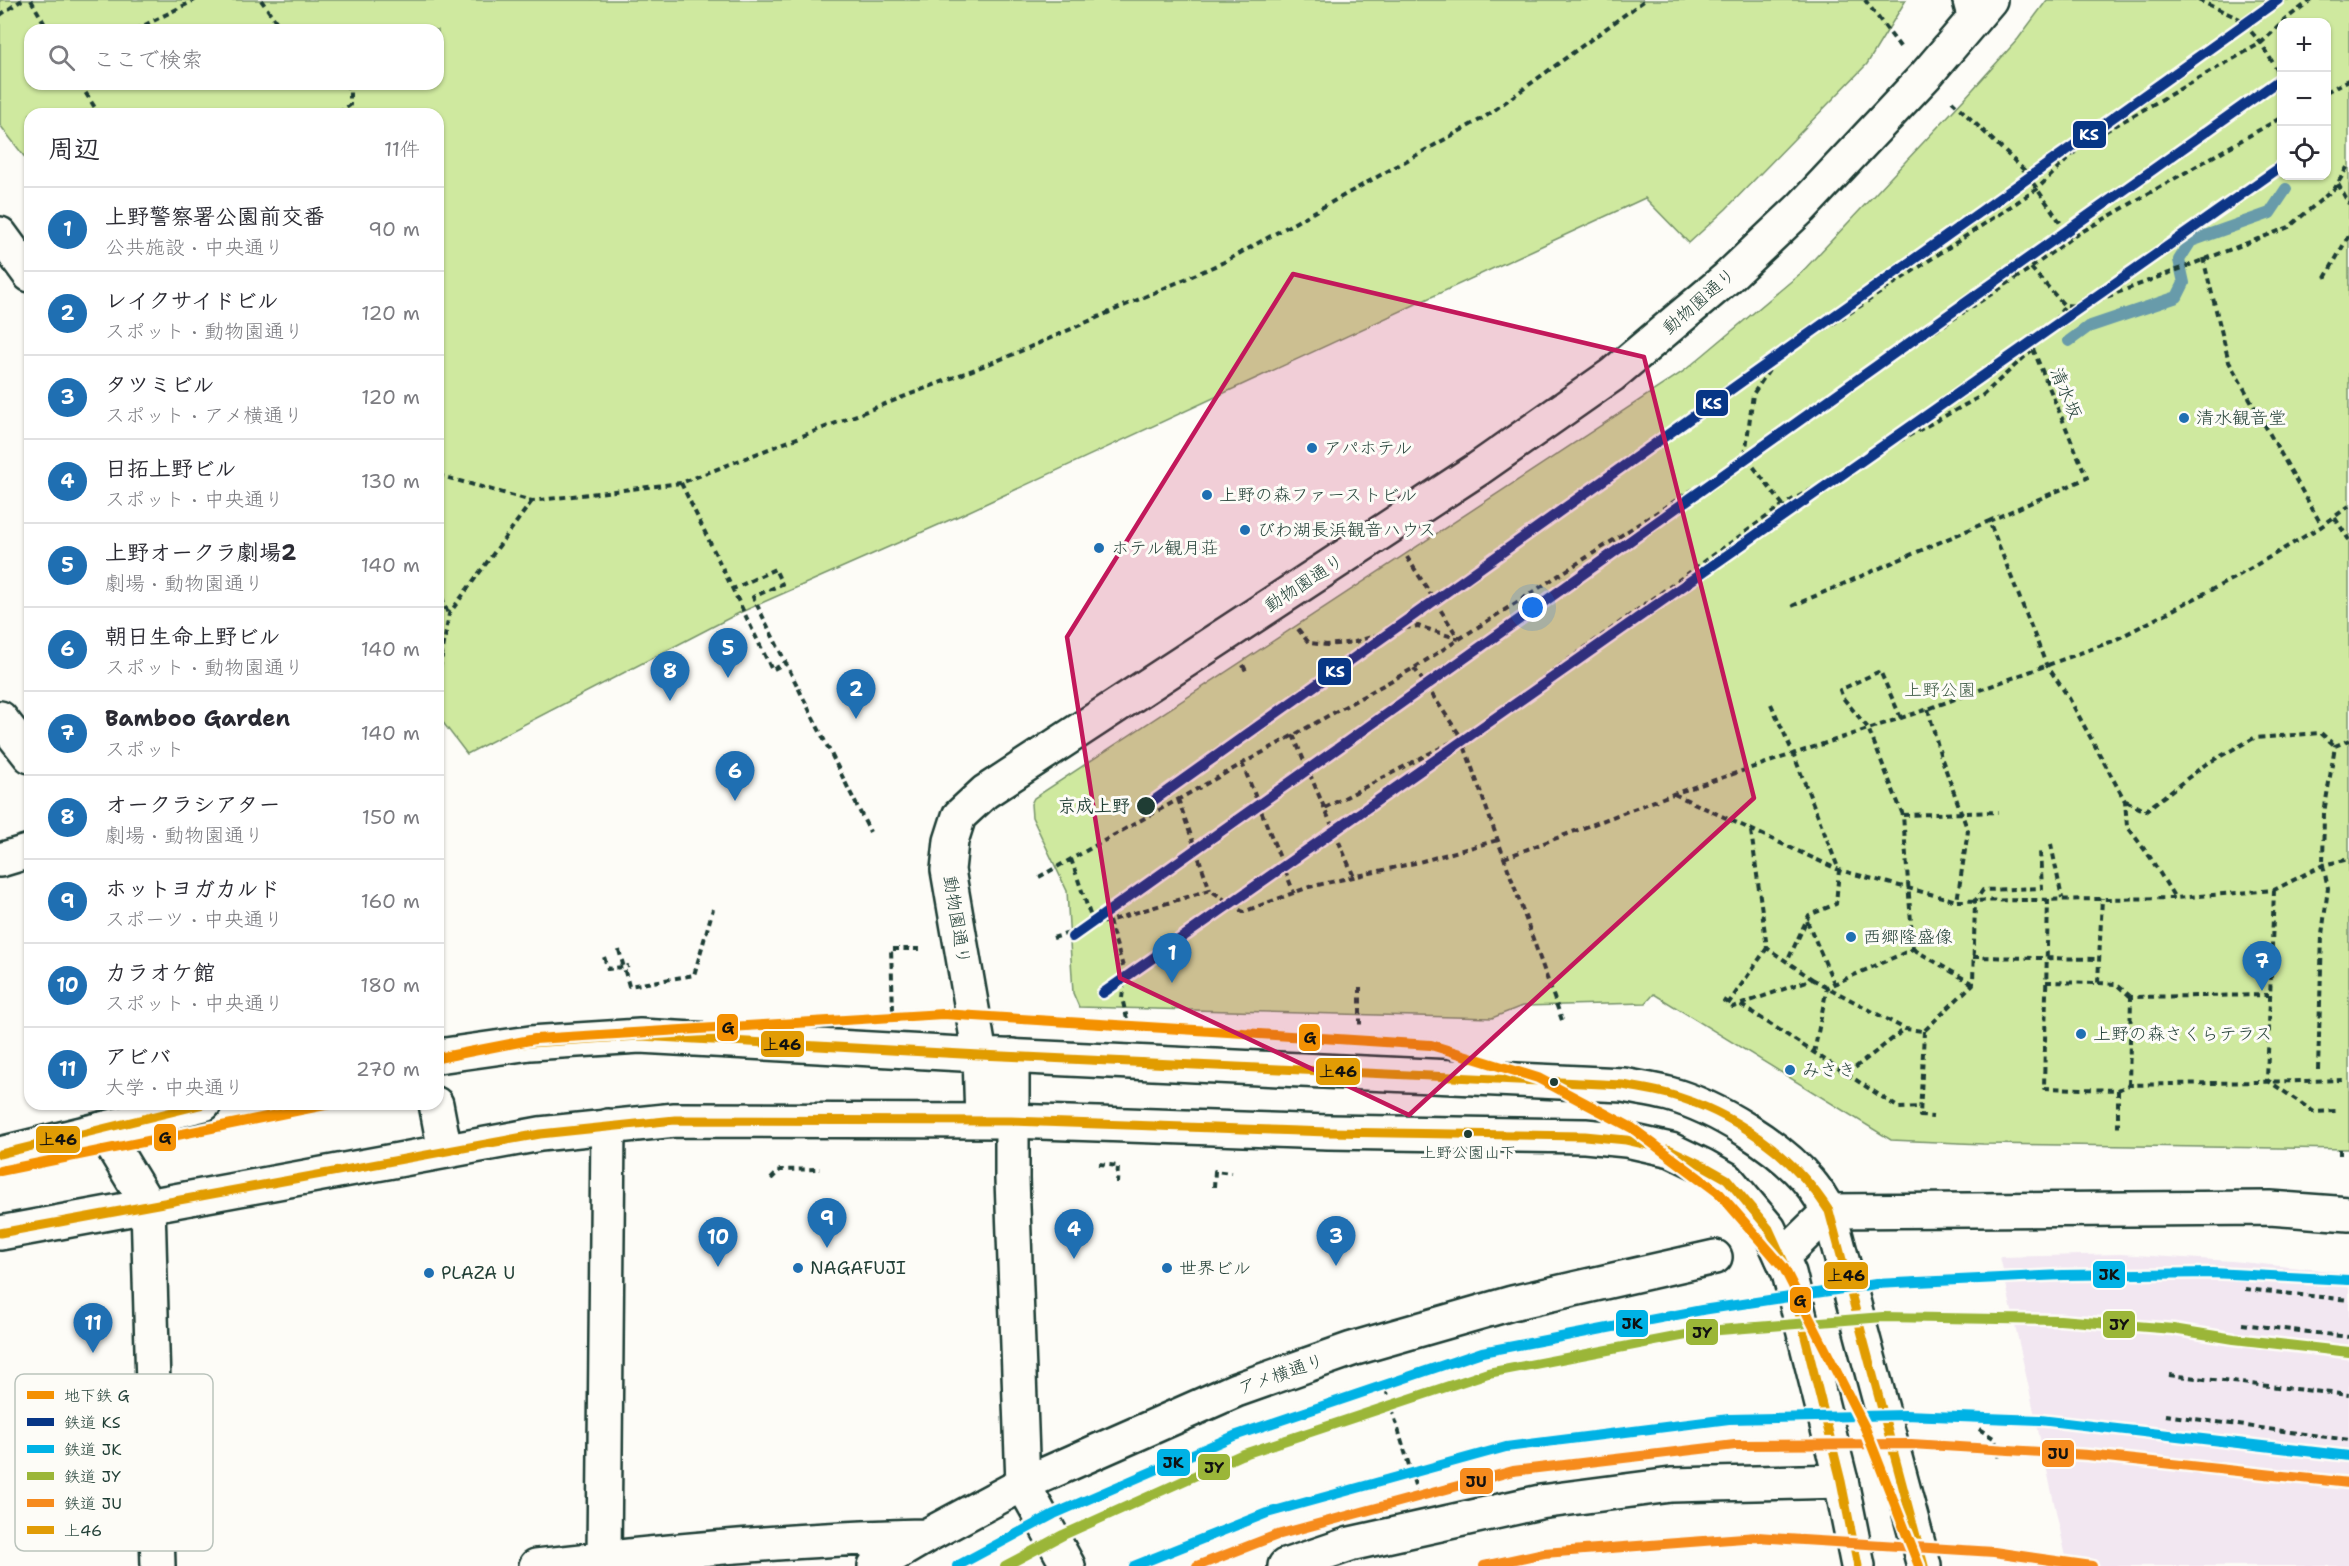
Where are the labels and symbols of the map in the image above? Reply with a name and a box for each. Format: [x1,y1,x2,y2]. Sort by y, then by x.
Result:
line badge: KS [2072,120,2107,149]
text: KS [2079,124,2099,145]
street label: 動物園通り [1657,262,1741,340]
street label: 清水坂 [2044,363,2088,423]
line badge: KS [1695,389,1729,417]
text: KS [1702,393,1722,414]
place label: 清水観音堂 [2196,406,2286,430]
marker: 清水観音堂 [2177,411,2191,425]
place label: アパホテル [1324,436,1412,460]
marker: アパホテル [1305,441,1319,455]
place label: 上野の森ファーストビル [1219,483,1417,507]
marker: 上野の森ファーストビル [1200,488,1214,502]
place label: びわ湖長浜観音ハウス [1257,518,1436,542]
marker: びわ湖長浜観音ハウス [1238,523,1252,537]
place label: ホテル観月荘 [1111,536,1218,560]
marker: ホテル観月荘 [1092,541,1106,555]
street label: 動物園通り [1260,548,1348,618]
your location [1518,593,1547,622]
pin: 5 [708,628,748,678]
pin: 8 [650,652,690,701]
line badge: KS [1317,657,1352,686]
text: KS [1325,661,1345,682]
pin: 2 [836,670,876,719]
park label: 上野公園 [1904,678,1976,702]
pin: 6 [716,752,754,801]
place label: 京成上野 [1058,794,1130,818]
marker: 京成上野 [1135,795,1157,817]
street label: 動物園通り [938,874,976,966]
place label: 西郷隆盛像 [1863,925,1953,949]
marker: 西郷隆盛像 [1844,930,1858,944]
pin: 1 [1152,934,1192,983]
pin: 7 [2242,942,2282,991]
line badge: G [716,1013,739,1042]
text: G [722,1017,735,1038]
place label: 上野の森さくらテラス [2093,1022,2272,1046]
line badge: G [1298,1023,1321,1052]
text: G [1304,1027,1317,1048]
marker: 上野の森さくらテラス [2074,1027,2088,1041]
line badge: 上46 [760,1030,805,1058]
text: 上46 [763,1034,801,1055]
line badge: 上46 [1315,1057,1361,1086]
place label: みさき [1802,1058,1856,1082]
text: 上46 [1319,1061,1357,1082]
marker: みさき [1783,1063,1797,1077]
unlabelled marker [1548,1076,1560,1088]
line badge: G [153,1123,177,1152]
line badge: 上46 [35,1125,81,1154]
text: G [159,1127,172,1148]
marker: 上野公園山下 [1462,1128,1474,1140]
text: 上46 [39,1129,77,1150]
place label: 上野公園山下 [1420,1142,1516,1163]
pin: 9 [808,1198,846,1248]
pin: 4 [1054,1210,1094,1259]
pin: 3 [1316,1216,1356,1266]
pin: 10 [698,1218,738,1267]
place label: NAGAFUJI [810,1256,906,1280]
place label: 世界ビル [1179,1256,1251,1280]
line badge: JK [2092,1260,2126,1289]
place label: PLAZA U [441,1261,515,1285]
marker: NAGAFUJI [791,1261,805,1275]
marker: 世界ビル [1160,1261,1174,1275]
line badge: 上46 [1823,1261,1869,1290]
text: JK [2098,1264,2120,1285]
text: 上46 [1827,1265,1865,1286]
marker: PLAZA U [422,1266,436,1280]
line badge: G [1789,1286,1812,1314]
text: G [1794,1290,1807,1311]
pin: 11 [74,1304,112,1353]
line badge: JK [1615,1309,1649,1338]
line badge: JY [2102,1310,2136,1339]
text: JK [1621,1313,1643,1334]
text: JY [2109,1314,2129,1335]
line badge: JY [1685,1318,1719,1346]
text: JY [1692,1322,1712,1343]
street label: アメ横通り [1235,1348,1327,1400]
legend [15,1374,213,1551]
text: 地下鉄 G [64,1385,130,1406]
text: 鉄道 KS [64,1412,121,1433]
text: 鉄道 JK [64,1439,122,1460]
line badge: JU [2041,1439,2075,1468]
text: JU [2047,1443,2069,1464]
line badge: JK [1156,1448,1191,1477]
text: JK [1162,1452,1184,1473]
line badge: JY [1197,1453,1231,1481]
text: JY [1204,1457,1224,1478]
text: 鉄道 JY [64,1466,121,1487]
line badge: JU [1459,1467,1494,1495]
text: JU [1465,1471,1487,1492]
text: 鉄道 JU [64,1493,122,1514]
text: 上46 [64,1520,102,1541]

